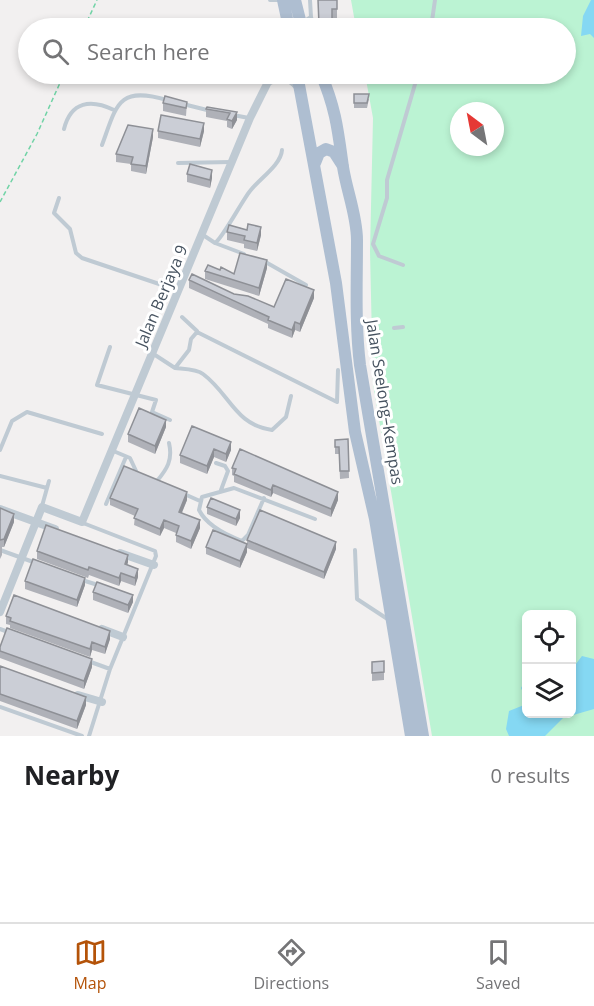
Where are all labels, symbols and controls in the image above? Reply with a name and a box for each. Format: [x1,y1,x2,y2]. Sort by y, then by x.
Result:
search box [18,18,576,84]
icon: search [39,35,72,68]
text: Search here [87,36,210,66]
north arrow [450,102,504,156]
street label: Jalan Berjaya 9 [129,241,192,352]
street label: Jalan Seelong–Kempas [361,316,409,486]
map controls [522,610,576,718]
button: locate [522,610,576,664]
button: layers [522,664,576,718]
text: Nearby [24,757,119,793]
text: 0 results [490,762,570,789]
tab: Map [73,936,107,994]
tab: Directions [253,936,329,994]
tab: Saved [476,936,521,994]

